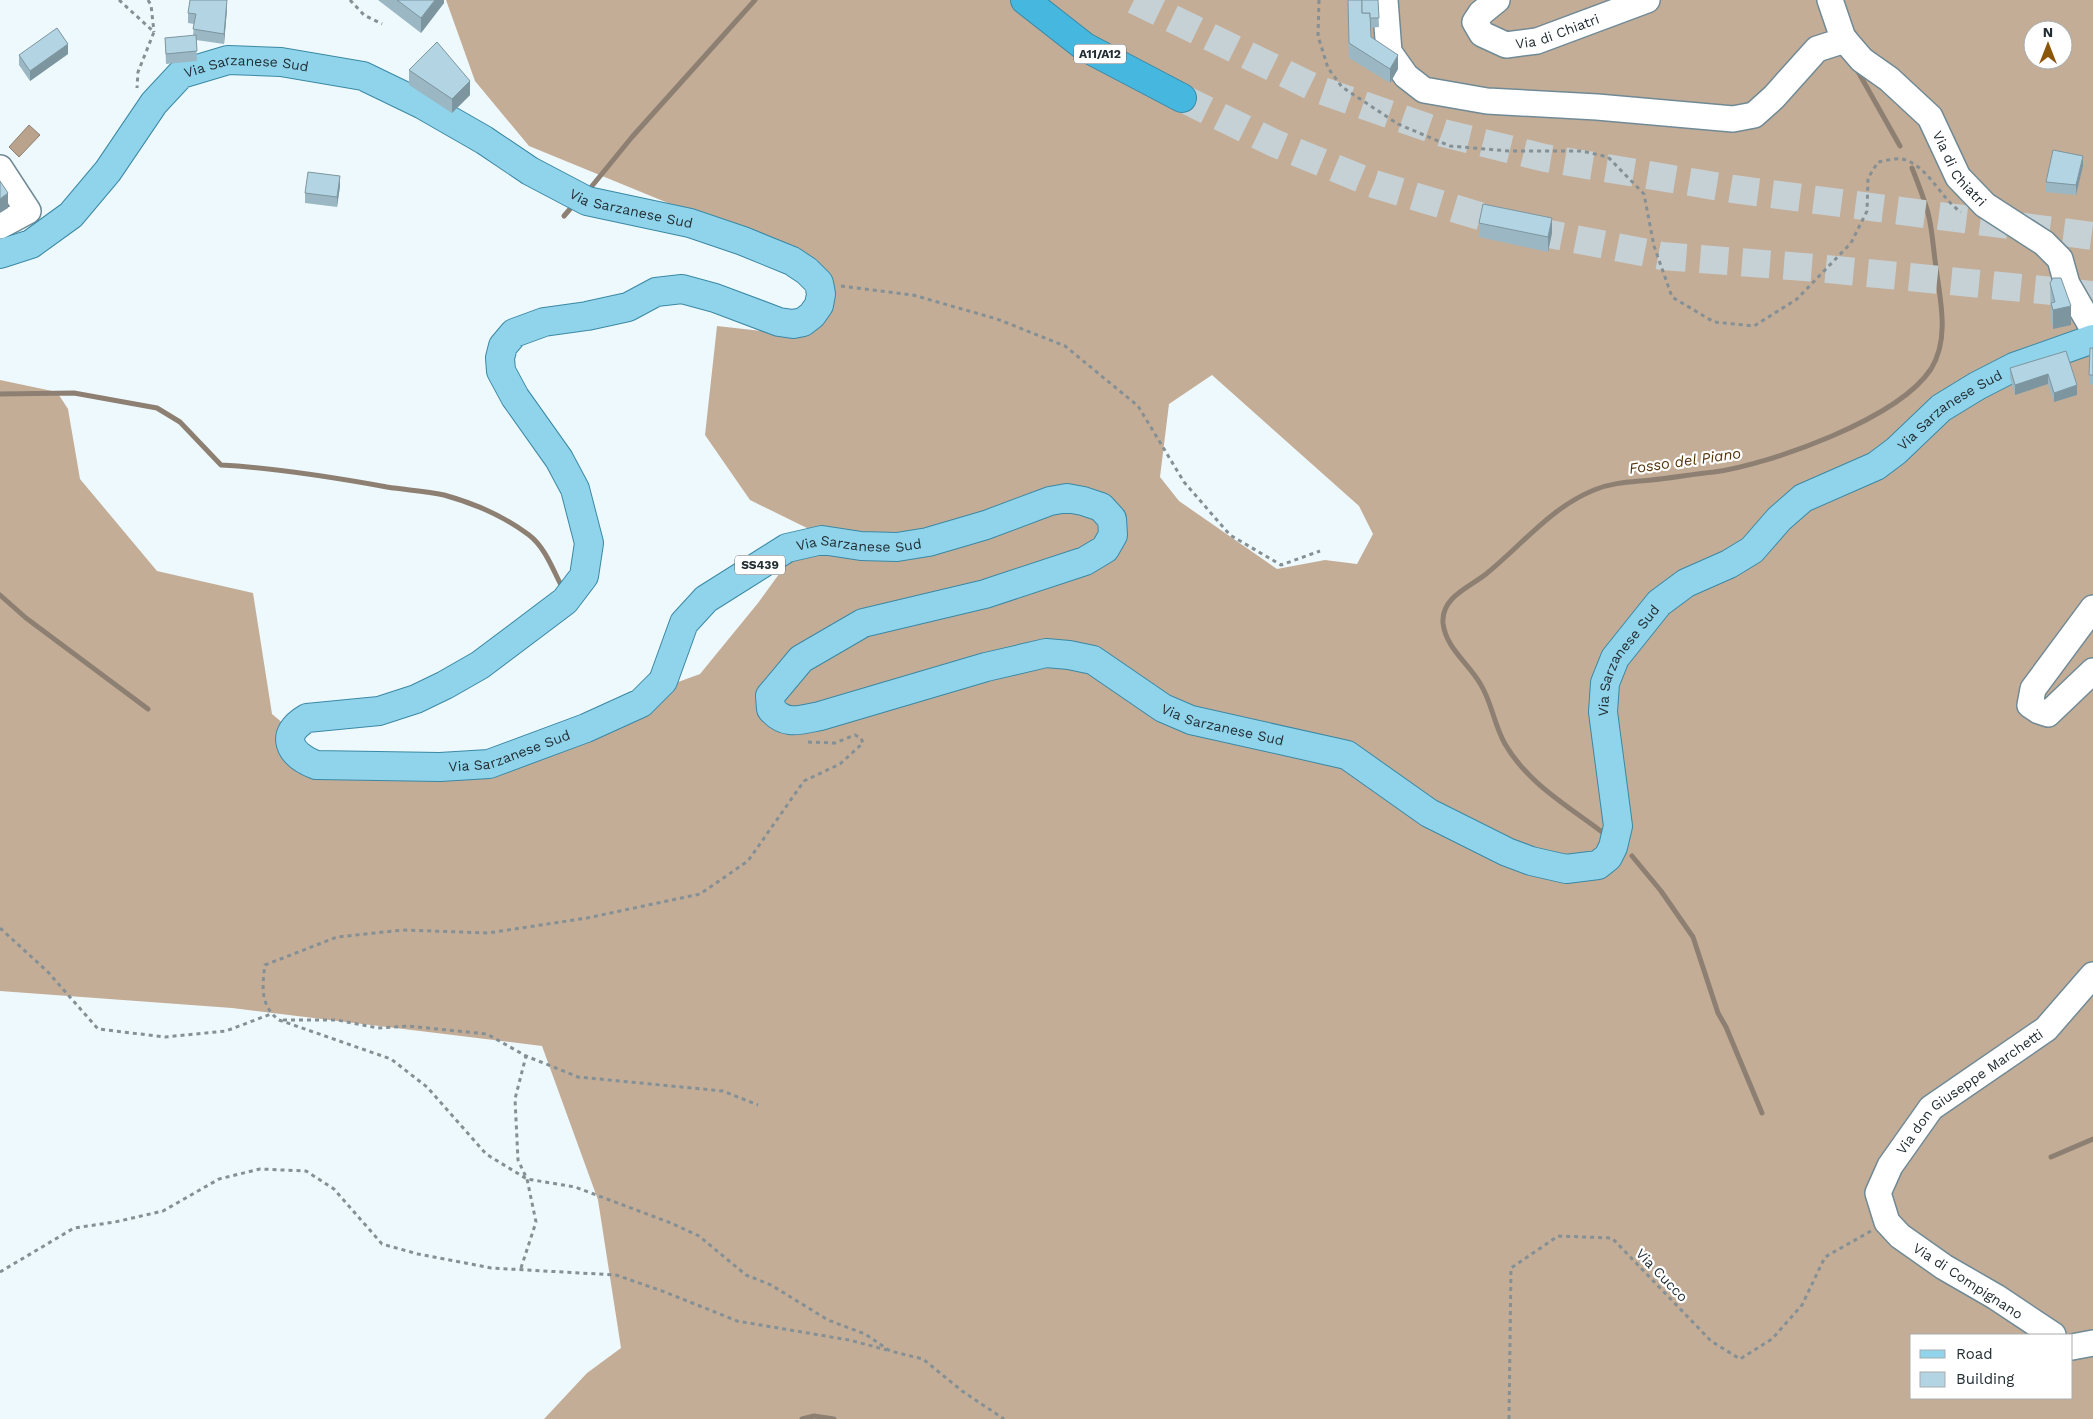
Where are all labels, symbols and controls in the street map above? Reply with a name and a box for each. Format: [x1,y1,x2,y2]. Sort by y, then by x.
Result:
street label: Via di Chiatri [1514,11,1601,52]
north arrow [2023,20,2073,70]
text: N [2043,24,2053,40]
road number: A11/A12 [1074,44,1126,64]
street label: Via Sarzanese Sud [182,52,310,81]
street label: Via di Chiatri [1930,128,1990,209]
street label: Via Sarzanese Sud [567,185,694,231]
street label: Via Sarzanese Sud [1894,367,2005,453]
water label: Fosso del Piano [1628,444,1742,478]
street label: Via Sarzanese Sud [795,532,923,555]
road number: SS439 [735,556,785,574]
street label: Via Sarzanese Sud [1595,601,1662,717]
street label: Via Sarzanese Sud [1159,700,1285,749]
street label: Via Sarzanese Sud [448,727,572,774]
street label: Via don Giuseppe Marchetti [1893,1026,2046,1157]
street label: Via di Compignano [1910,1240,2026,1322]
street label: Via Cucco [1633,1245,1691,1305]
legend [1910,1334,2073,1399]
text: Road [1956,1345,1993,1363]
text: Building [1956,1370,2014,1388]

